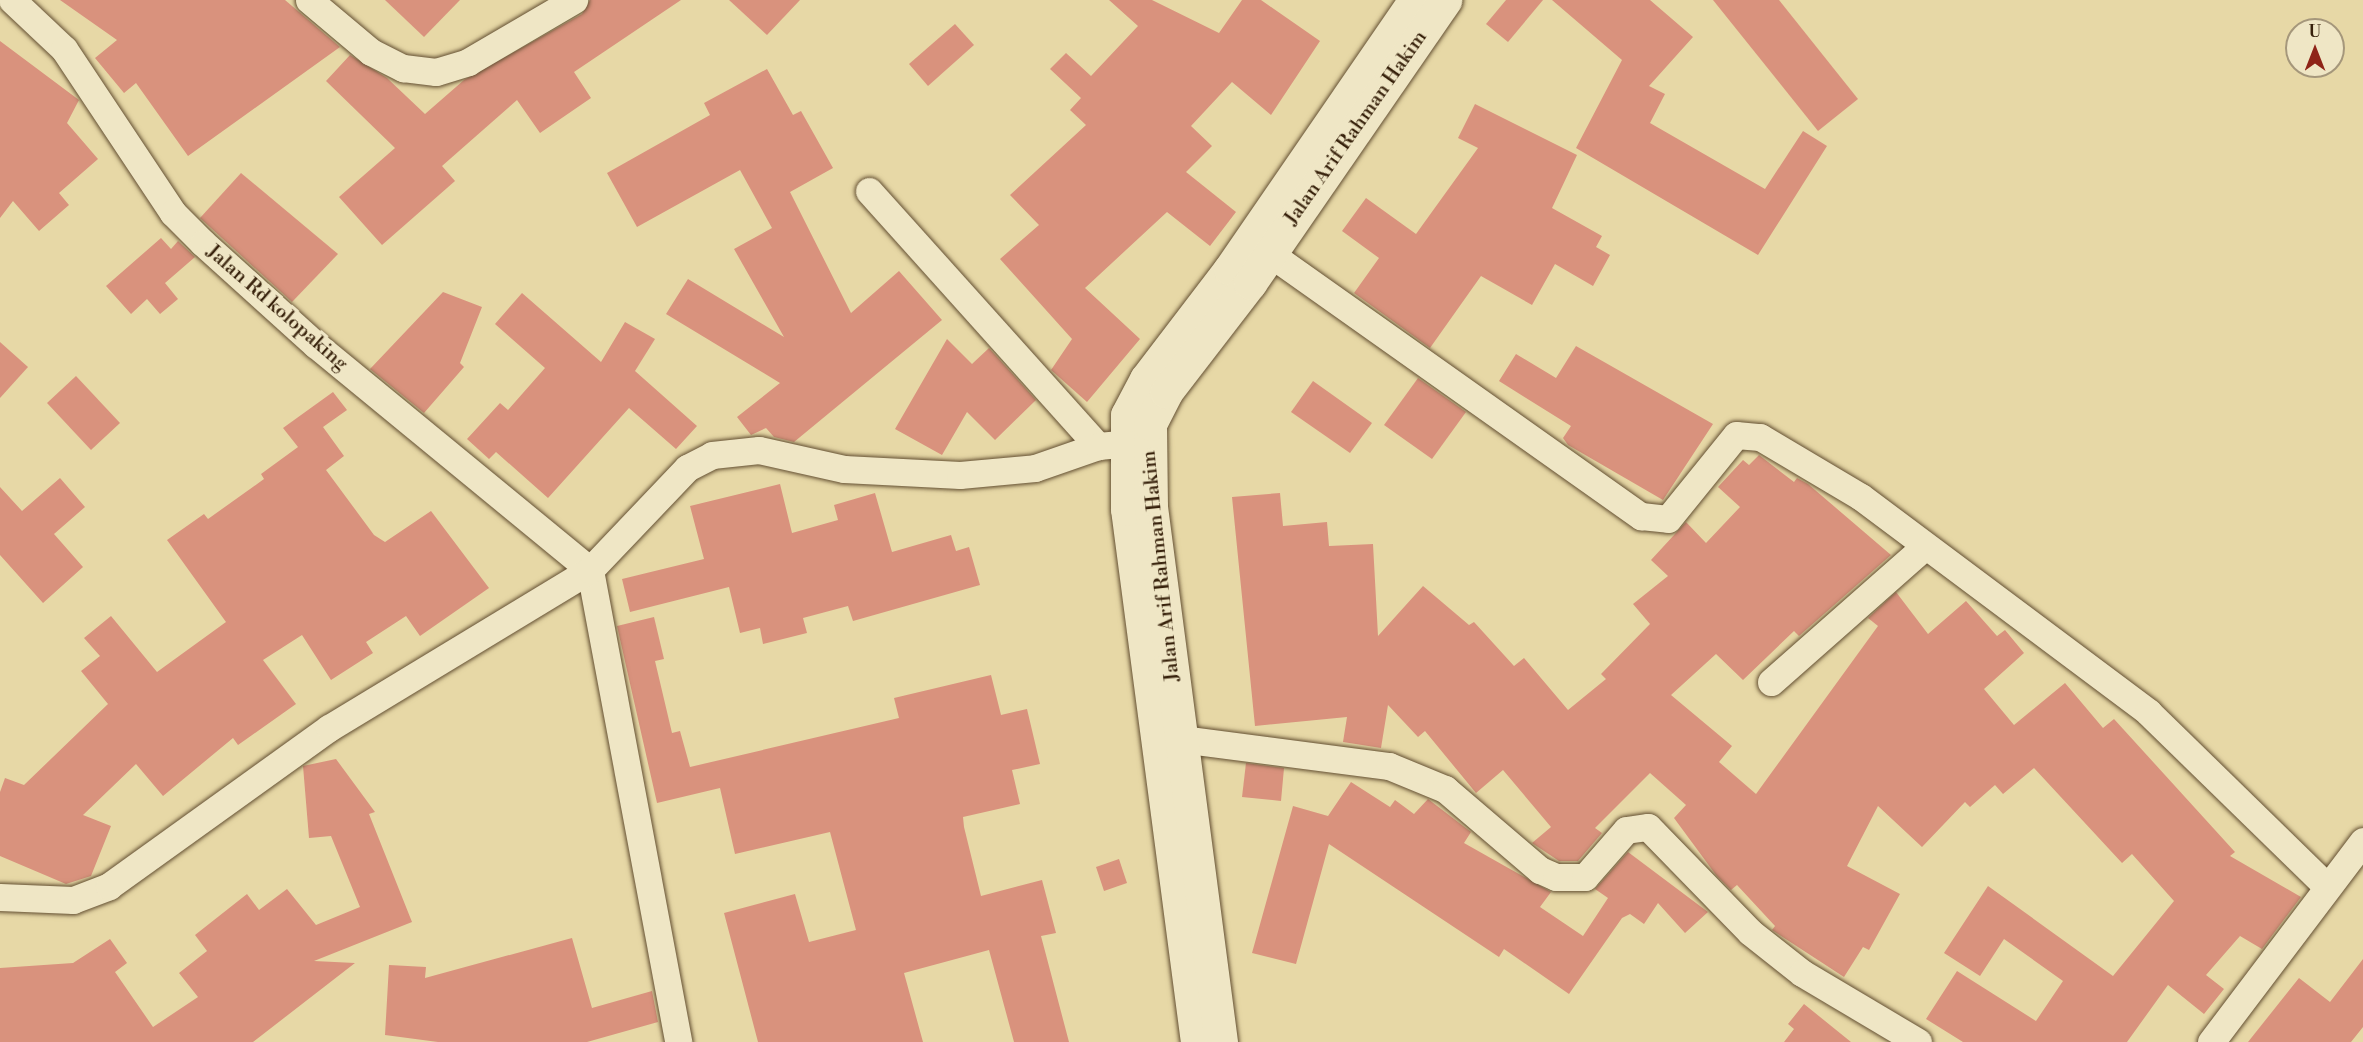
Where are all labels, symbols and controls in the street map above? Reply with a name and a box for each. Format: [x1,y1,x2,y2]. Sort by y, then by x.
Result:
north arrow [2285,18,2345,78]
text: U [2309,22,2321,42]
street label: Jalan Arif Rahman Hakim [1280,26,1432,230]
street label: Jalan Rd kolopaking [201,240,353,376]
street label: Jalan Arif Rahman Hakim [1137,449,1185,683]

